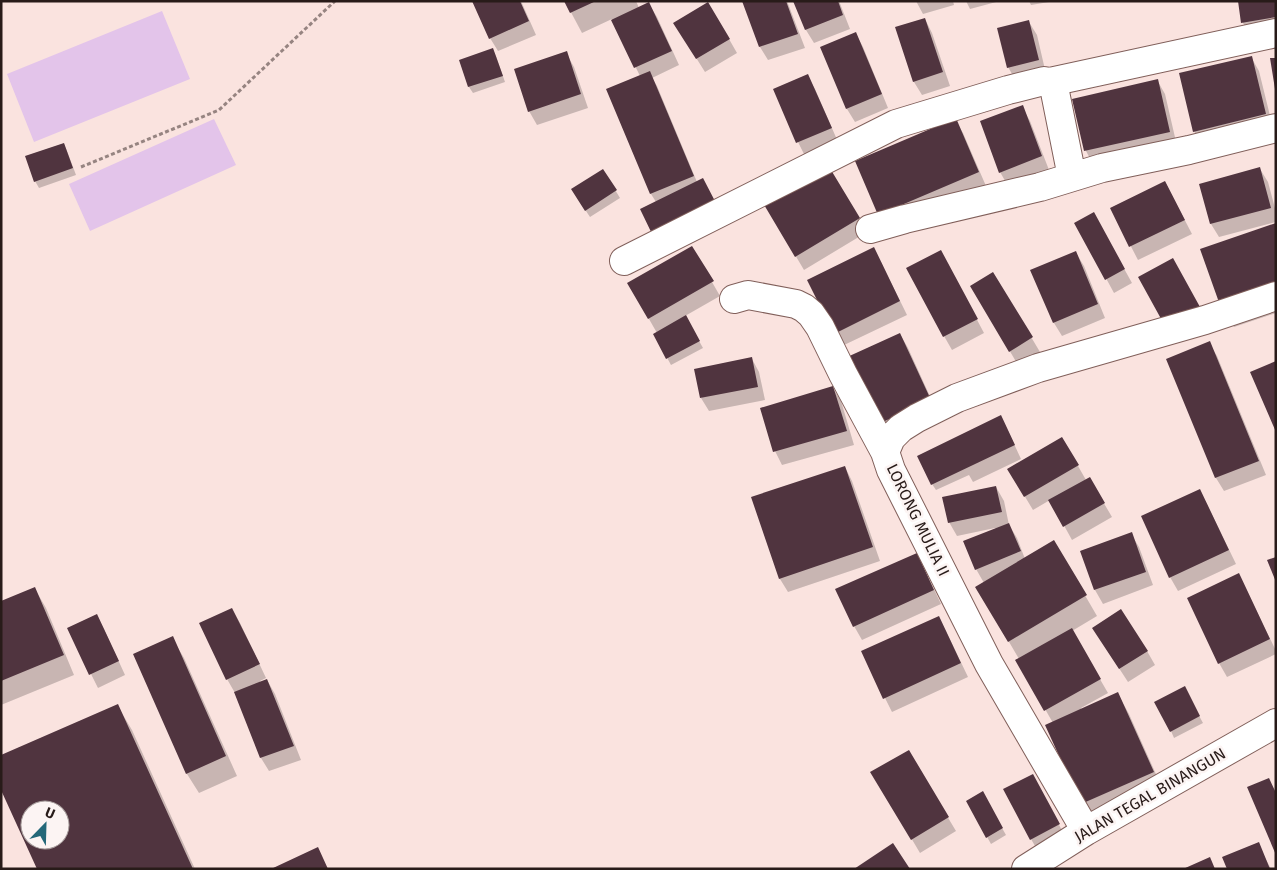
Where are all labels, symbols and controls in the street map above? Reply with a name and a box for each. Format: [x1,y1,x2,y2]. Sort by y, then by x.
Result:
street label: LORONG MULIA II [883,461,953,579]
street label: JALAN TEGAL BINANGUN [1071,744,1229,846]
north arrow [20,800,70,850]
text: U [42,804,57,823]

